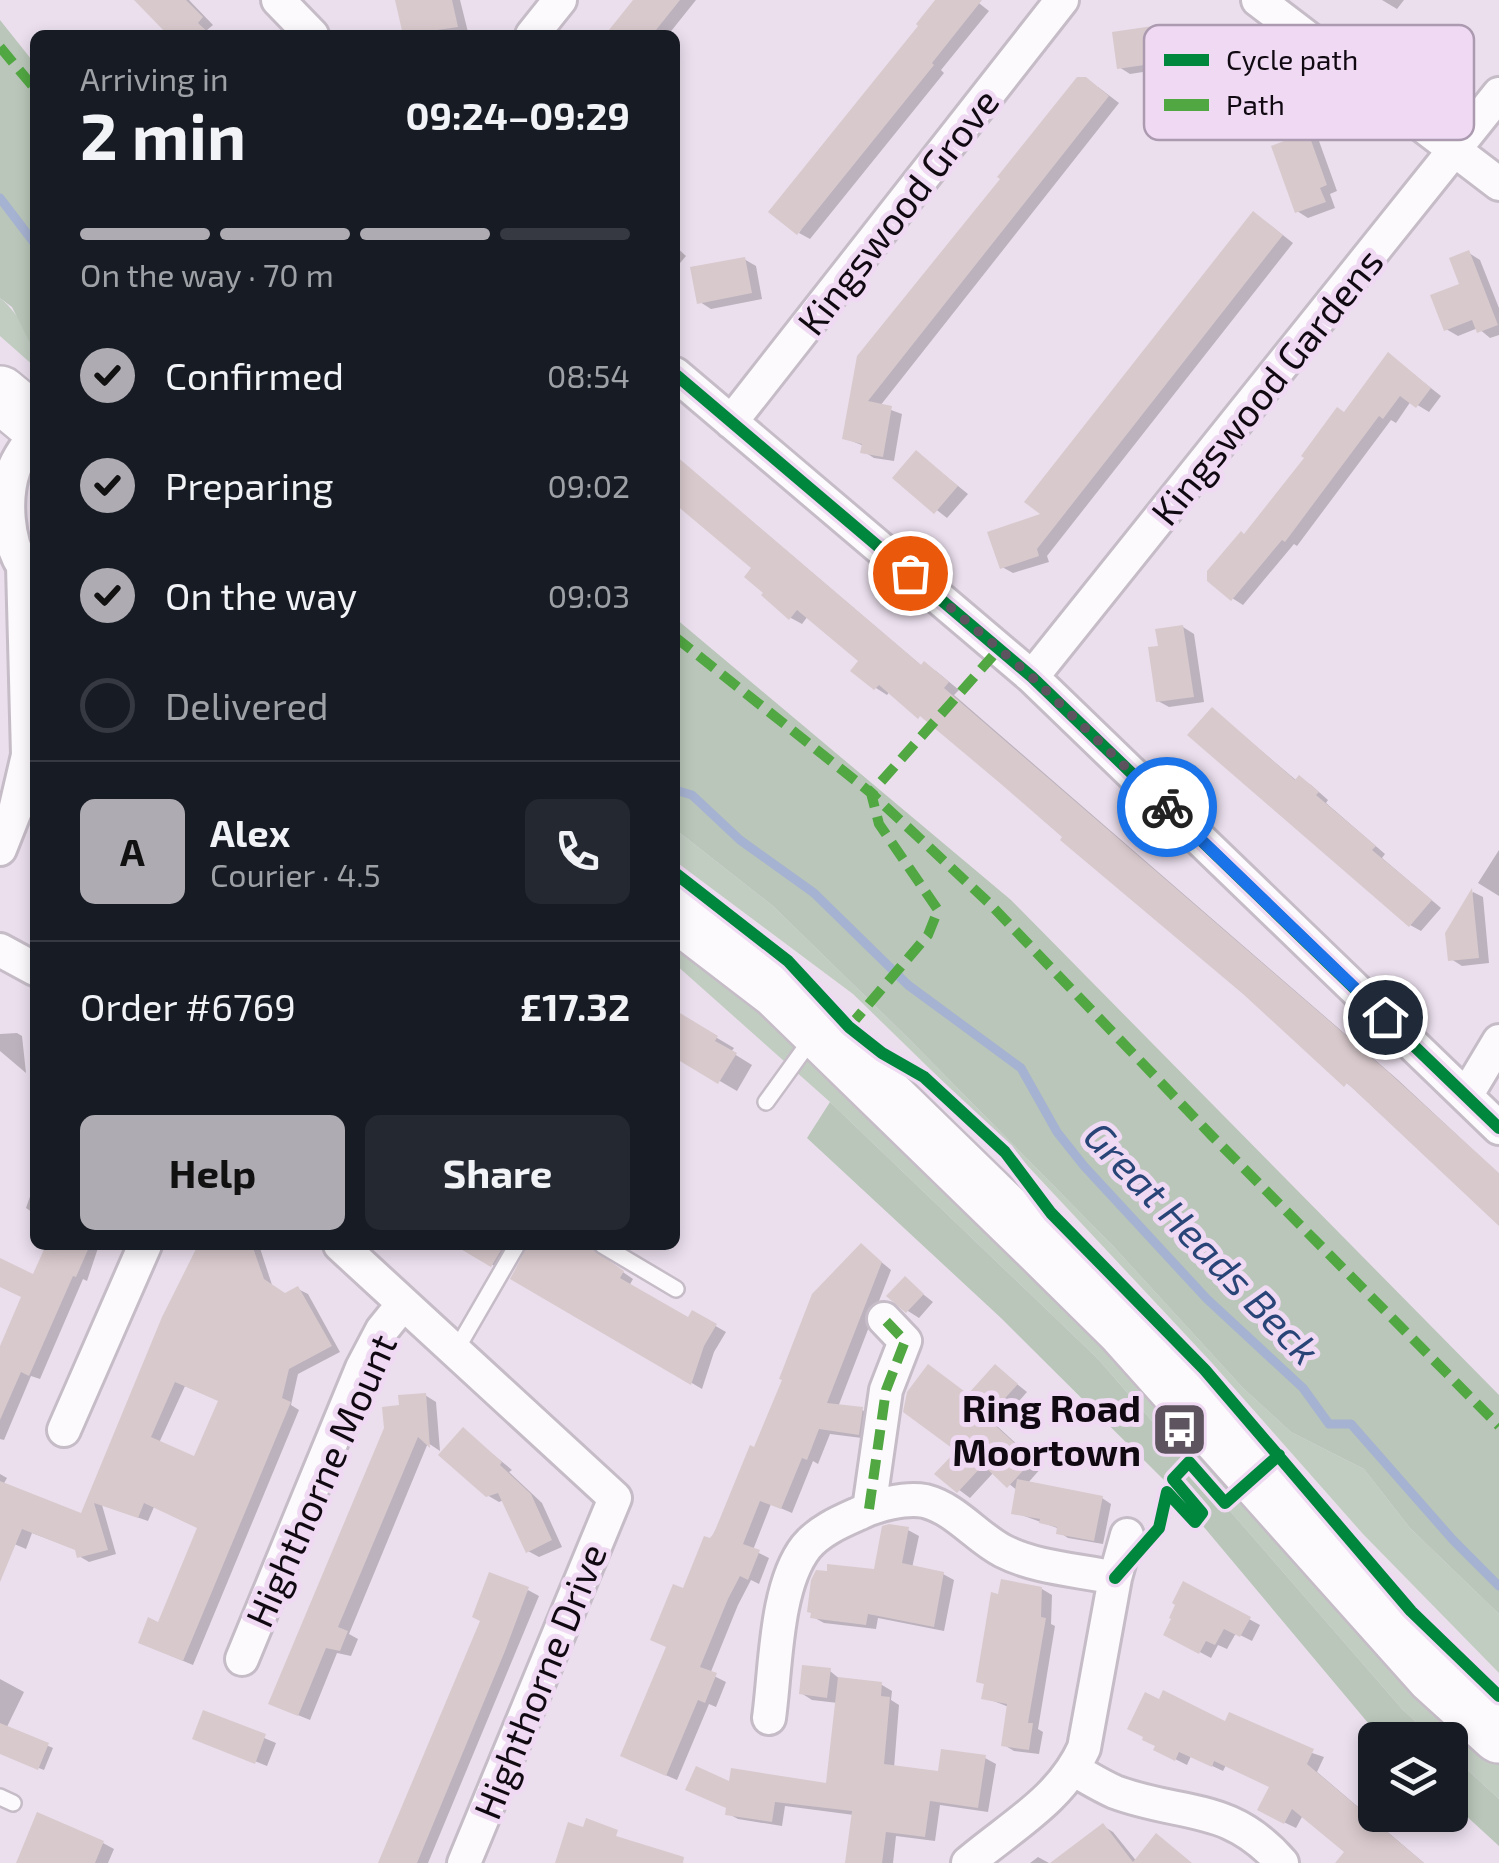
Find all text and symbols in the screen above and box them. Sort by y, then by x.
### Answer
legend [1144,25,1474,140]
text: Cycle path [1226,42,1358,76]
text: Arriving in [80,59,229,97]
street label: Kingswood Grove [787,79,1007,343]
text: Path [1226,87,1285,121]
text: 09:24–09:29 [406,92,630,138]
text: 2 min [80,95,246,173]
street label: Kingswood Gardens [1140,239,1392,533]
text: On the way · 70 m [80,255,334,293]
icon: check [80,348,135,403]
text: Confirmed [165,352,344,398]
text: 08:54 [547,356,630,394]
icon: check [80,458,135,513]
text: Preparing [165,462,333,508]
text: 09:02 [548,466,630,504]
pin [868,531,953,616]
icon: bag [883,546,938,601]
icon: check [80,568,135,623]
text: On the way [165,572,357,618]
text: 09:03 [548,576,630,614]
text: Delivered [165,682,329,728]
courier [1117,757,1217,857]
icon: bike [1140,780,1195,835]
button: phone [525,799,630,904]
text: Alex [210,809,290,855]
text: A [120,828,145,874]
text: Courier · 4.5 [210,855,381,893]
pin [1343,975,1428,1060]
text: Order #6769 [80,983,296,1029]
text: £17.32 [520,983,630,1029]
icon: home [1358,990,1413,1045]
water label: Great Heads Beck [1075,1111,1331,1373]
button: Help [80,1115,345,1230]
button: Share [365,1115,630,1230]
street label: Highthorne Mount [235,1327,405,1633]
place label: Ring Road Moortown [952,1384,1141,1474]
bus stop icon: Ring Road Moortown [1150,1399,1210,1459]
street label: Highthorne Drive [463,1537,615,1825]
map controls [1358,1722,1468,1832]
button: layers [1358,1722,1468,1832]

